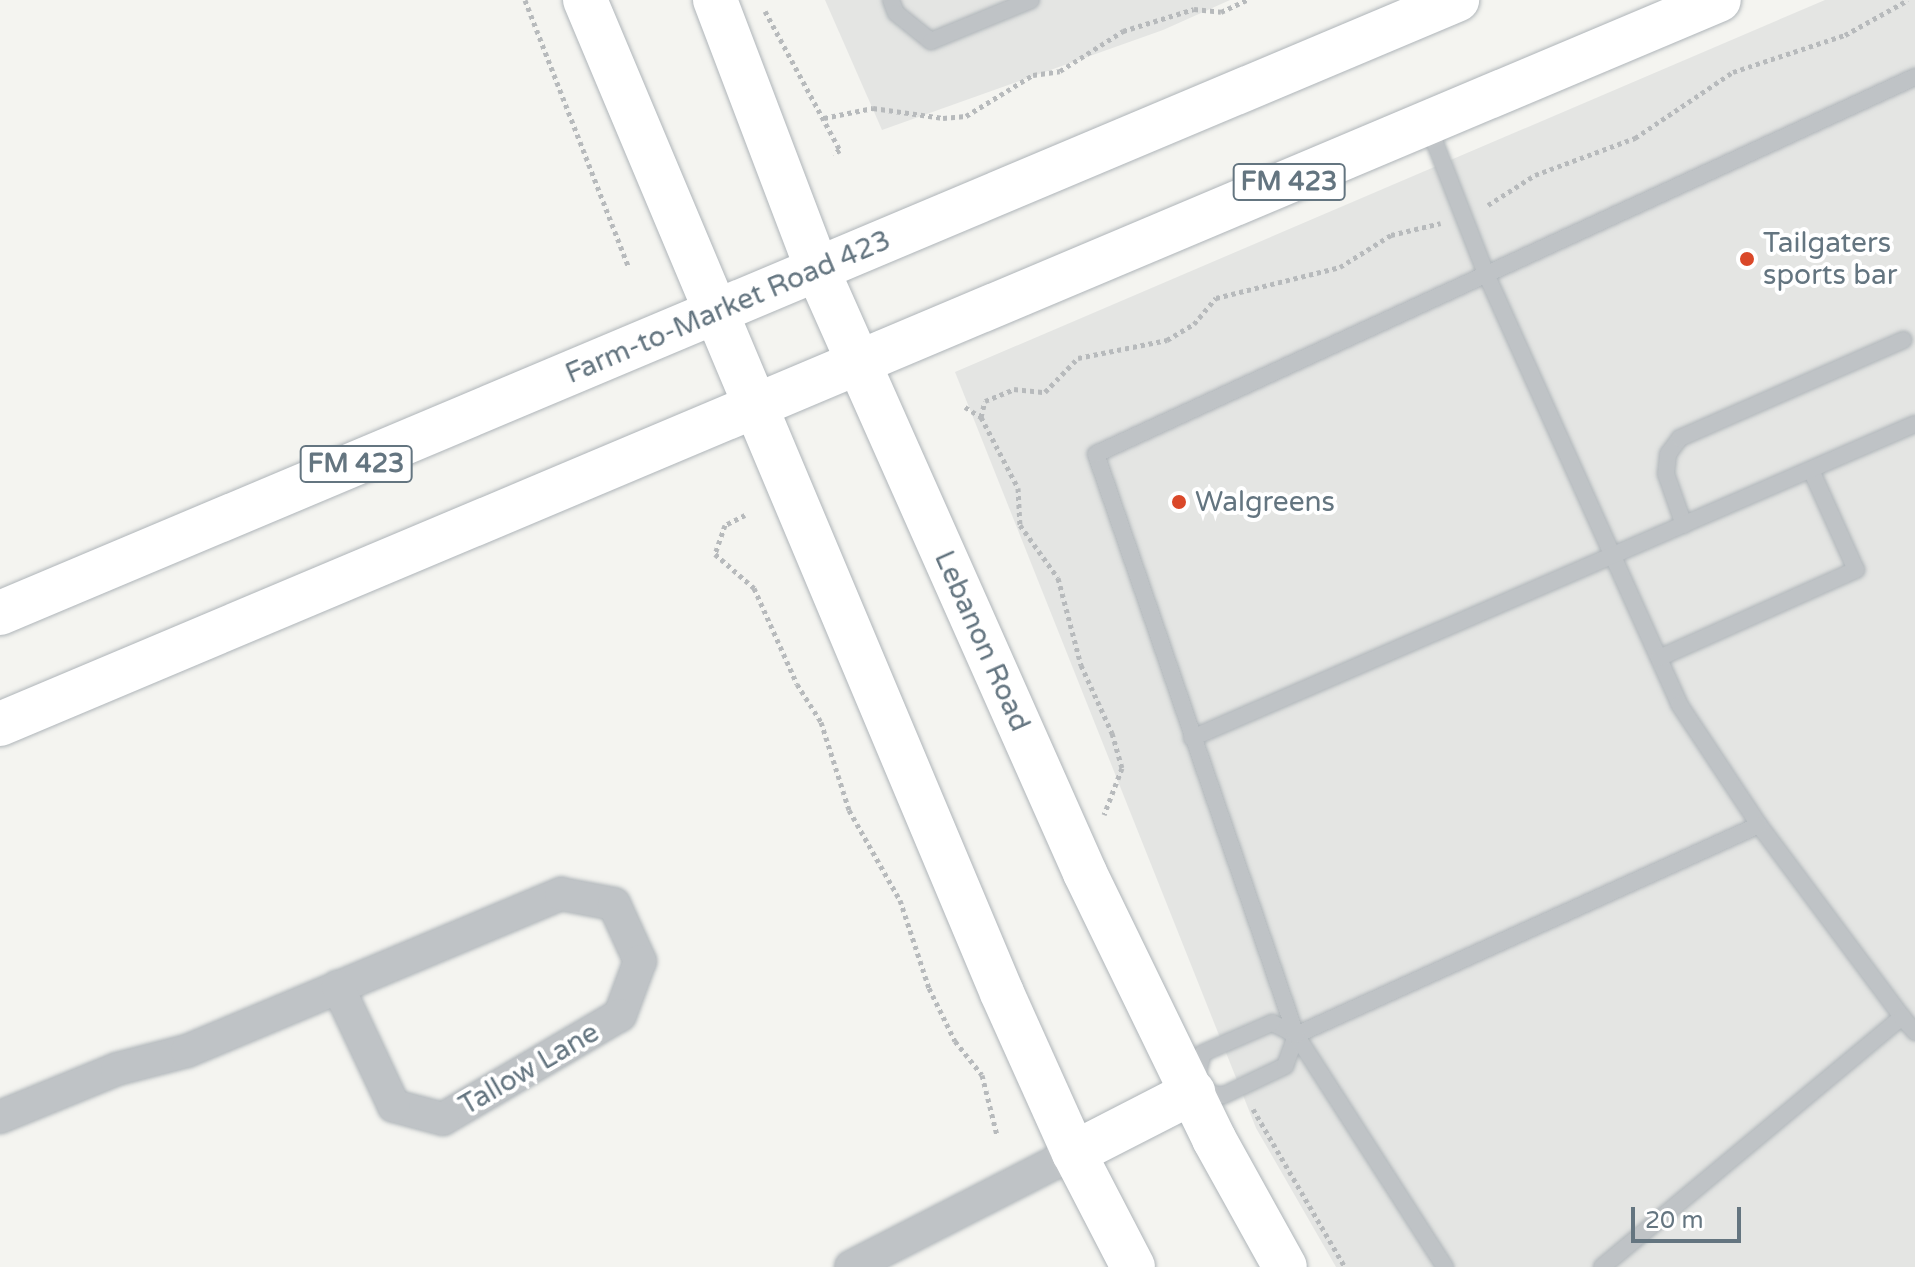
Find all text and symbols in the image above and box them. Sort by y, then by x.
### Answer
road number: FM 423 [1231,160,1347,204]
street label: Farm-to-Market Road 423 [560,223,896,391]
place label: Tailgaters sports bar [1763,226,1897,292]
marker: Tailgaters sports bar [1738,250,1756,268]
road number: FM 423 [298,442,414,486]
place label: Walgreens [1195,485,1335,519]
marker: Walgreens [1170,493,1188,511]
street label: Lebanon Road [927,545,1037,737]
street label: Tallow Lane [453,1016,605,1122]
scale bar [1635,1191,1745,1241]
text: 20 m [1645,1206,1703,1235]

